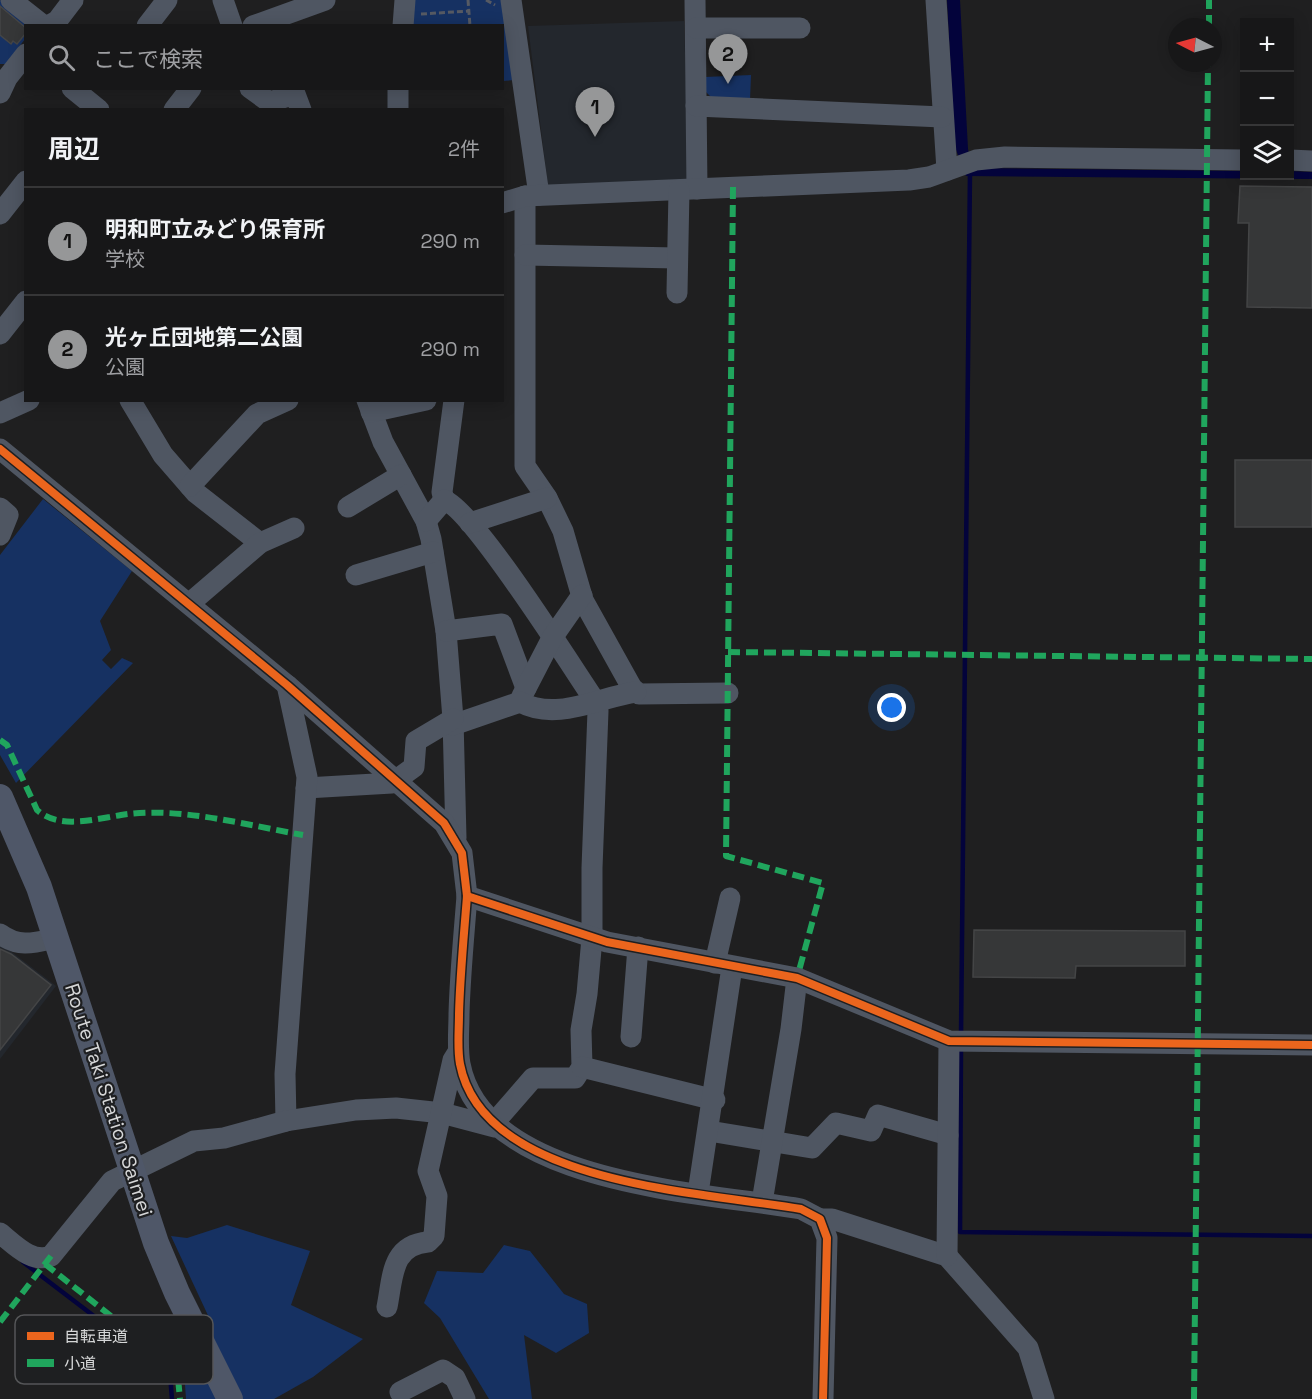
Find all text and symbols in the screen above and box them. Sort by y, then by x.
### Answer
north arrow [1168,18,1222,72]
map controls [1240,18,1294,180]
button: + [1240,18,1294,72]
search box [24,24,504,90]
pin: 2 [708,34,748,84]
icon: search [45,41,78,74]
text: ここで検索 [93,45,203,73]
button: − [1240,72,1294,126]
pin: 1 [576,88,614,137]
button: layers [1240,126,1294,180]
text: 周辺 [48,132,100,166]
text: 2件 [448,136,480,162]
text: 明和町立みどり保育所 [105,215,325,243]
text: 1 [63,228,72,254]
text: 290 m [421,228,480,254]
text: 学校 [105,246,145,272]
text: 光ヶ丘団地第二公園 [105,323,303,351]
text: 2 [62,336,73,362]
text: 290 m [421,336,480,362]
text: 公園 [105,354,145,380]
your location [877,693,906,722]
street label: Route Taki Station Saimei [59,980,159,1220]
legend [15,1315,213,1384]
text: 自転車道 [64,1326,128,1347]
text: 小道 [64,1353,96,1374]

